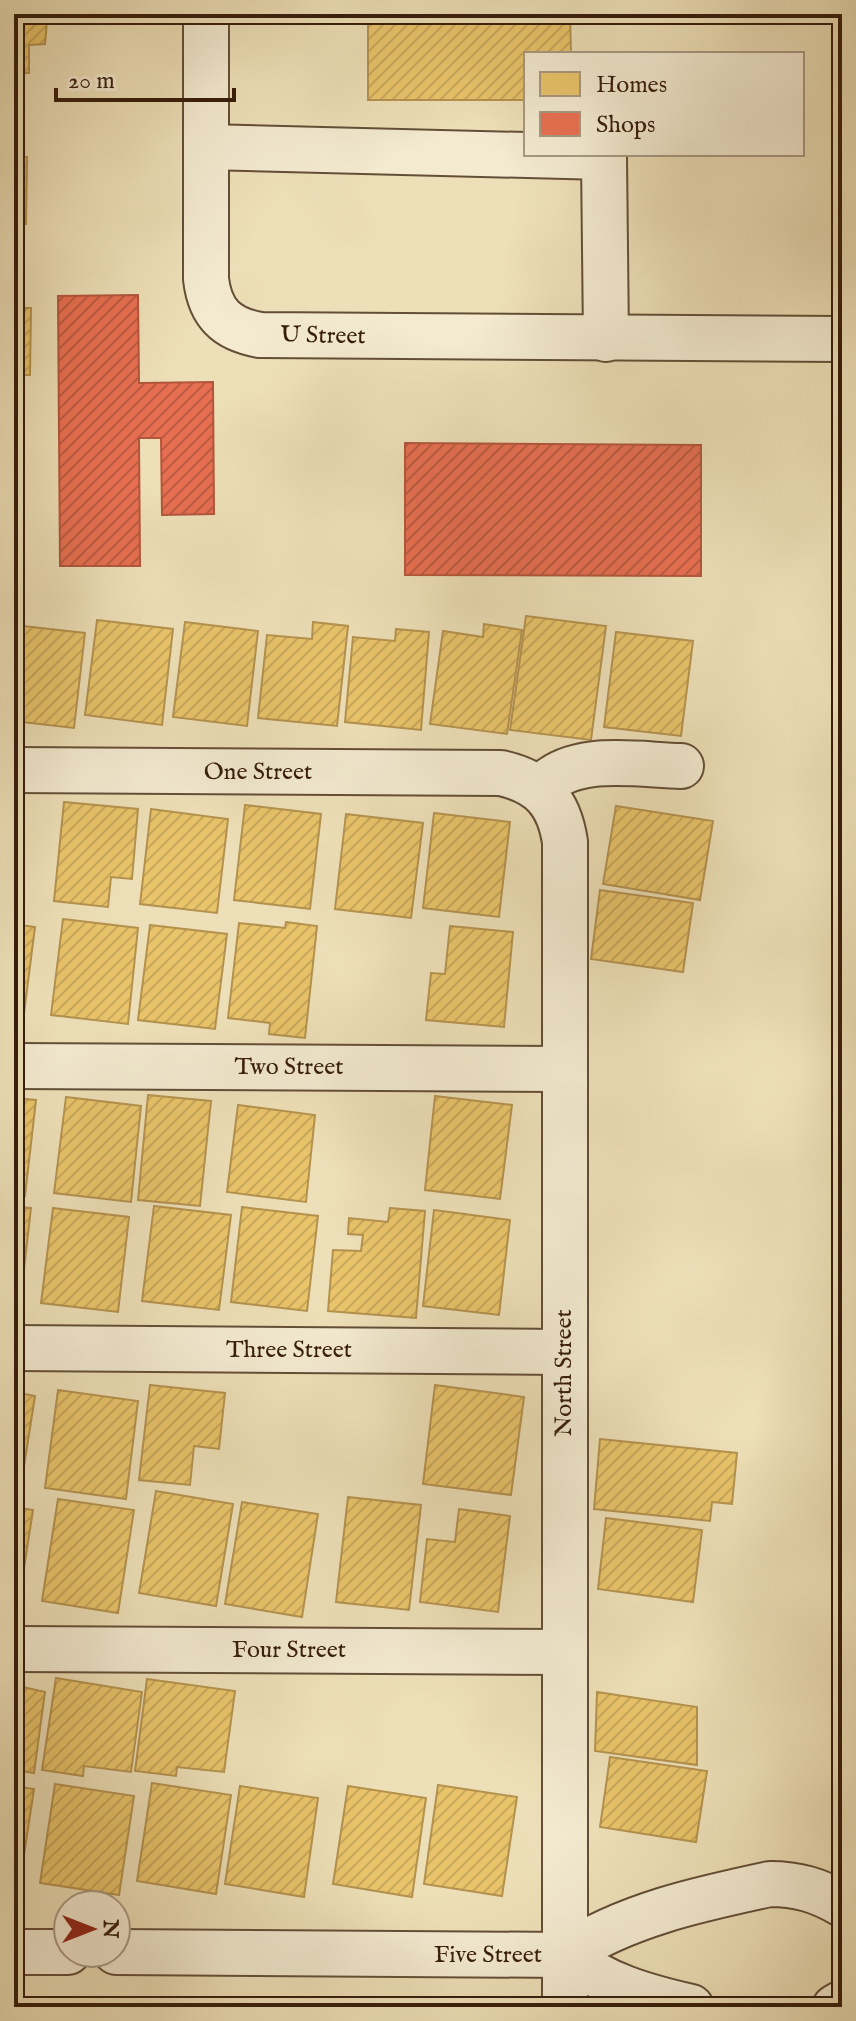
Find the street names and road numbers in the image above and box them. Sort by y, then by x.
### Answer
street label: U Street [280,320,366,352]
street label: One Street [204,757,312,788]
street label: Two Street [235,1052,343,1083]
street label: North Street [549,1309,580,1437]
street label: Three Street [226,1335,352,1366]
street label: Four Street [232,1635,346,1666]
street label: Five Street [434,1940,542,1971]

